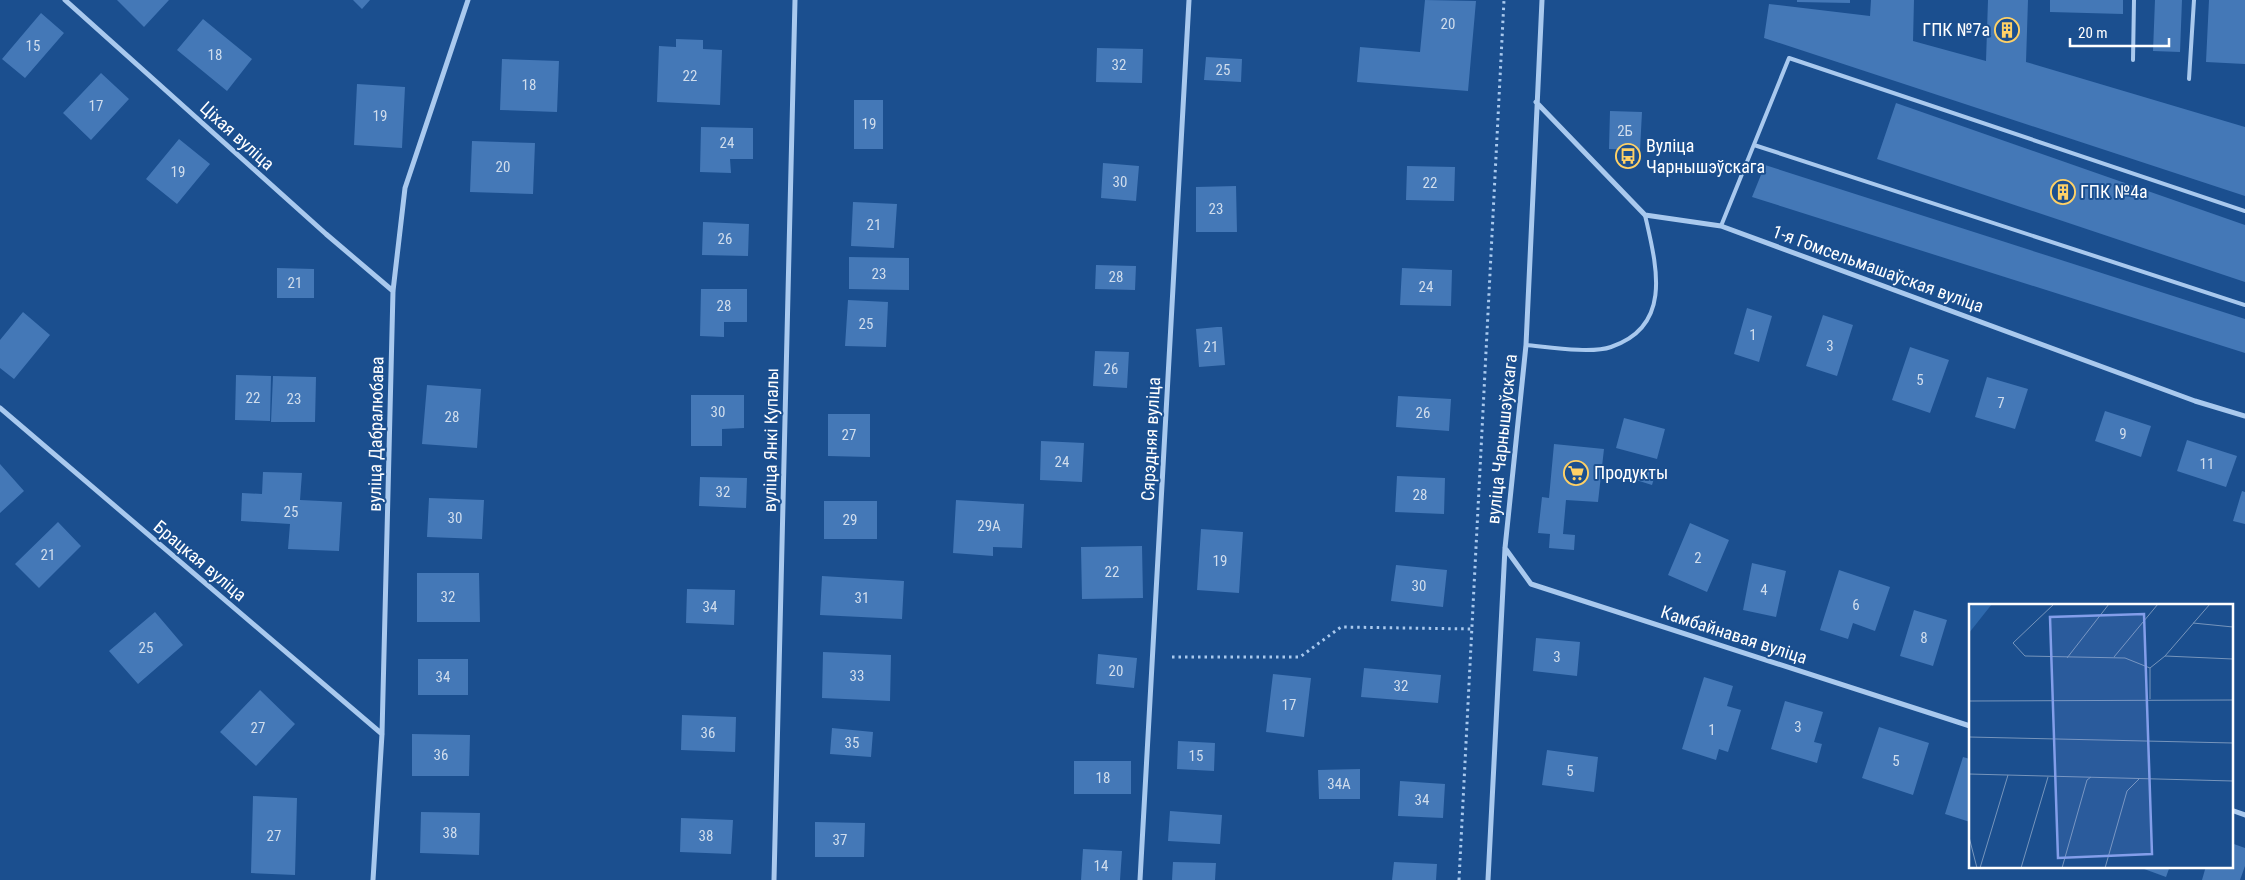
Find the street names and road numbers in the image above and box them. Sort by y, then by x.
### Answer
street label: Ціхая вуліца [196,97,279,174]
street label: 1-я Гомсельмашаўская вуліца [1770,220,1987,317]
street label: вуліца Чарнышэўскага [1482,353,1521,525]
street label: вуліца Дабралюбава [364,356,387,512]
street label: вуліца Янкі Купалы [759,368,782,512]
street label: Сярэдняя вуліца [1137,377,1164,501]
street label: Брацкая вуліца [150,516,251,605]
street label: Камбайнавая вуліца [1658,601,1810,668]

